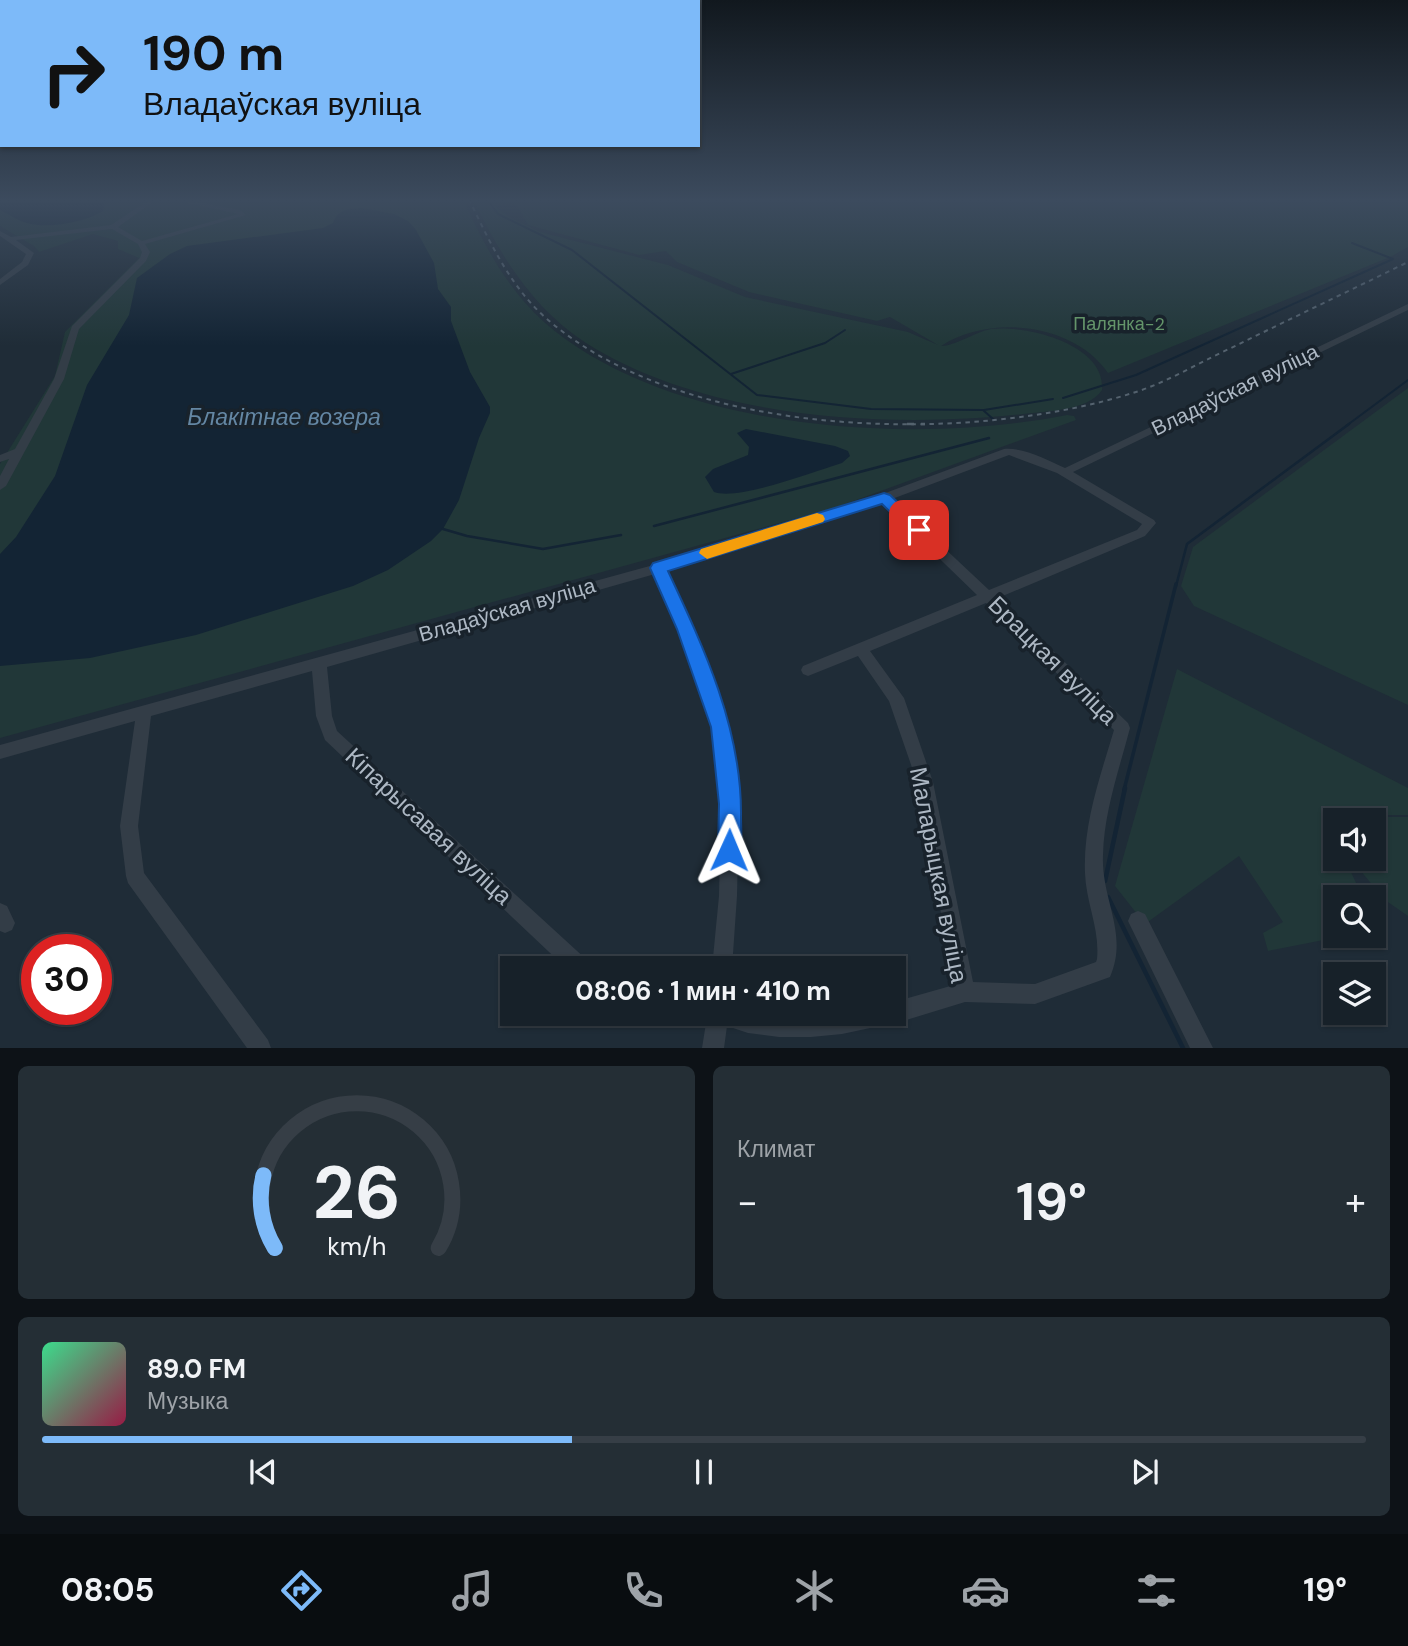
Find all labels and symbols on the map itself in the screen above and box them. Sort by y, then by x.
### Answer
park label: Палянка-2 [1073,312,1165,336]
street label: Владаўская вуліца [1147,337,1323,443]
water label: Блакітнае возера [187,402,381,432]
pin [889,500,949,560]
street label: Владаўская вуліца [415,571,599,649]
street label: Брацкая вуліца [982,589,1125,732]
street label: Кіпарысавая вуліца [339,741,519,912]
street label: Маларыцкая вуліца [903,764,975,986]
position arrow [692,813,766,887]
speed limit sign: 30 [21,934,112,1025]

